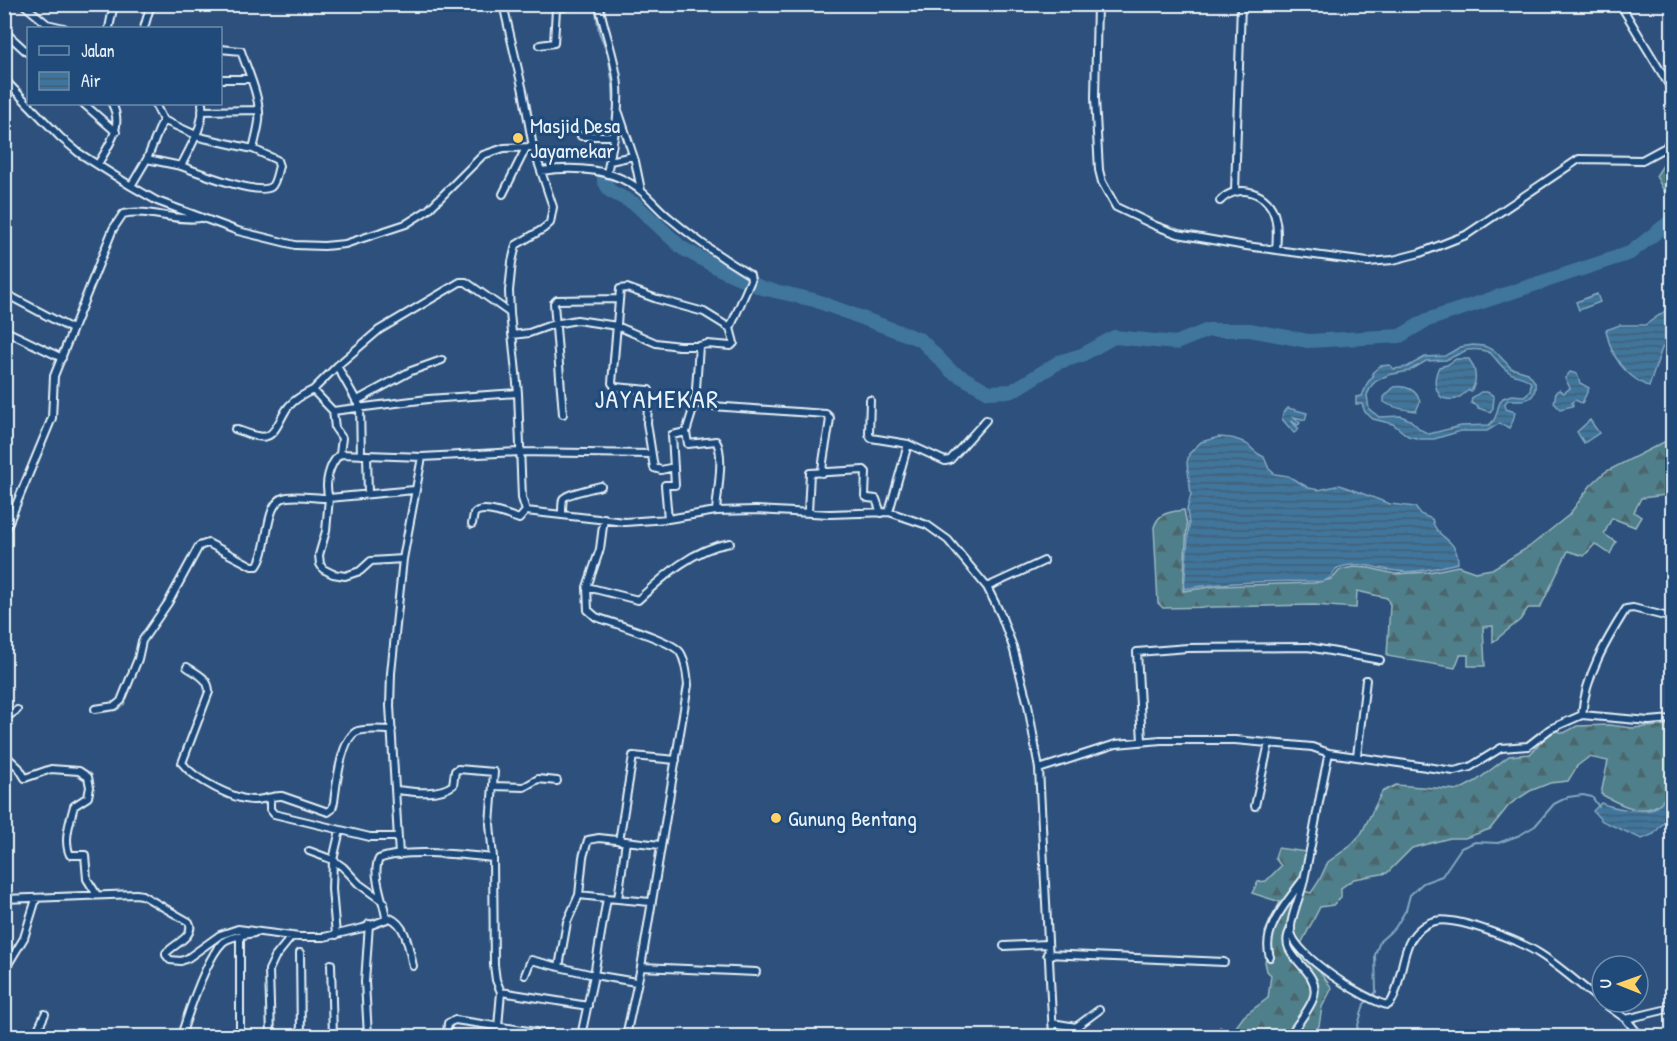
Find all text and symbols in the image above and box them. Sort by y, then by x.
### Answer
legend [27,27,222,105]
text: Jalan [81,38,115,63]
text: Air [81,68,101,93]
place label: Masjid Desa Jayamekar [530,110,621,165]
marker: Masjid Desa Jayamekar [511,131,525,145]
district label: JAYAMEKAR [594,381,720,416]
place label: Gunung Bentang [788,803,917,833]
marker: Gunung Bentang [769,811,783,825]
north arrow [1590,954,1650,1014]
text: U [1594,979,1616,988]

